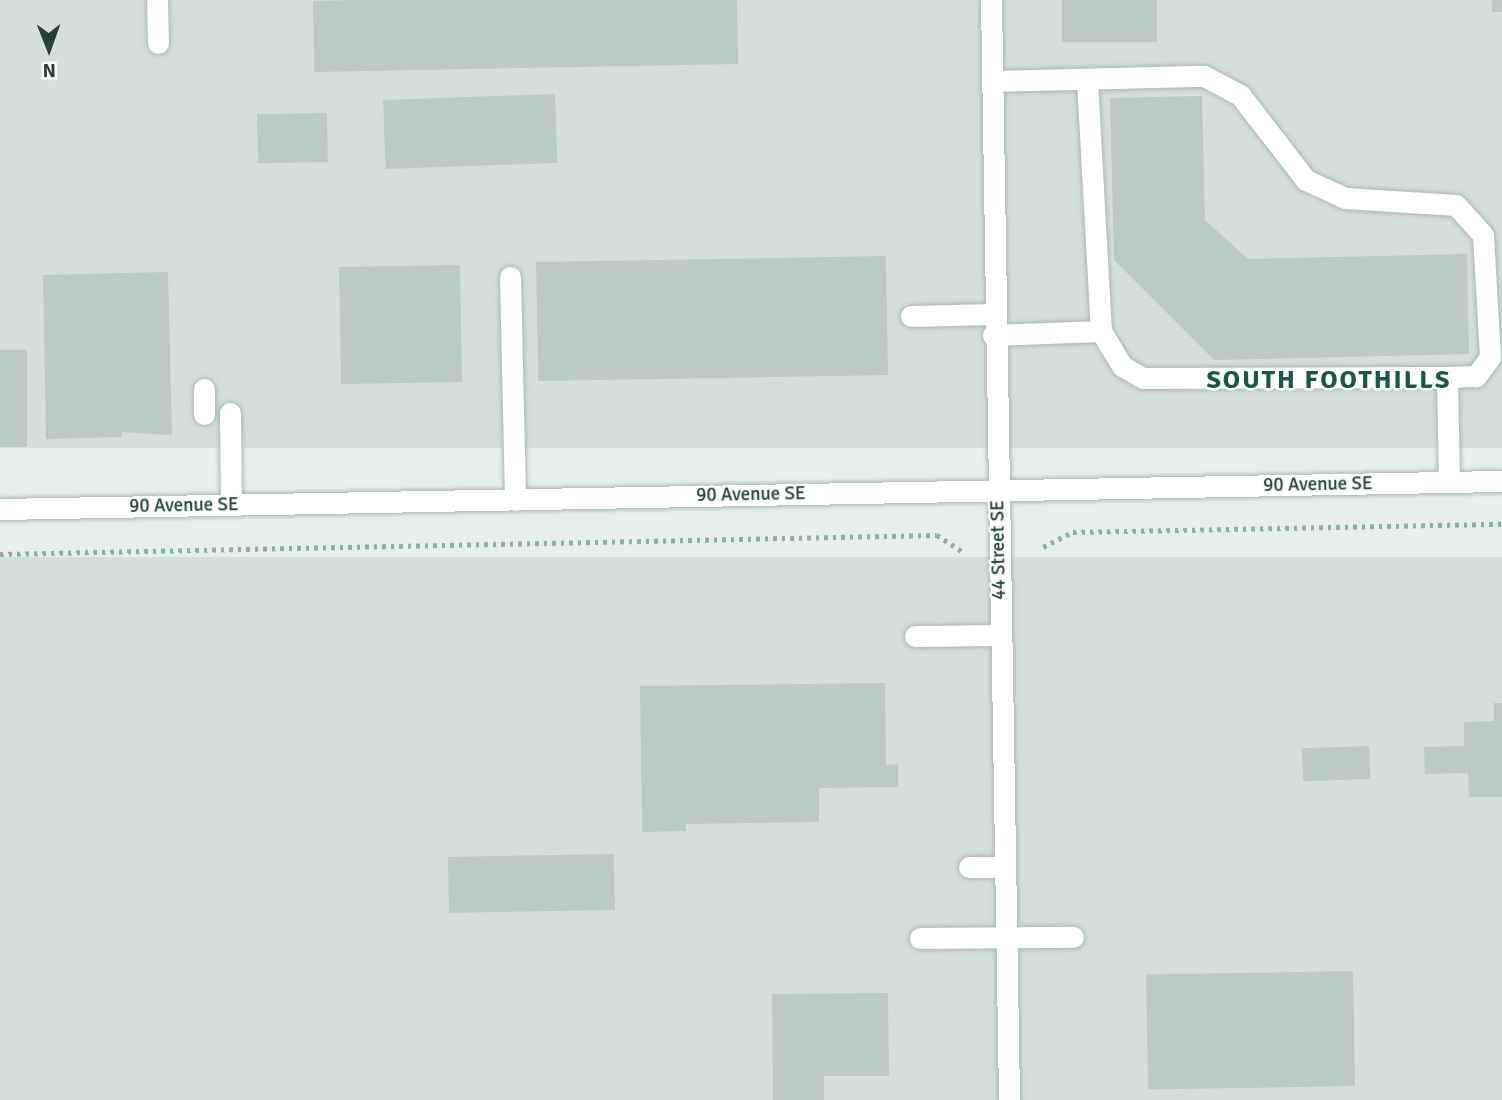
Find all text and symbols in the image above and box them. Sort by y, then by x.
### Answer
north arrow [14,14,84,84]
text: N [43,58,56,82]
district label: SOUTH FOOTHILLS [1208,365,1450,397]
street label: 90 Avenue SE [1263,473,1373,497]
street label: 90 Avenue SE [696,483,806,507]
street label: 90 Avenue SE [129,494,239,518]
street label: 44 Street SE [987,500,1011,600]

